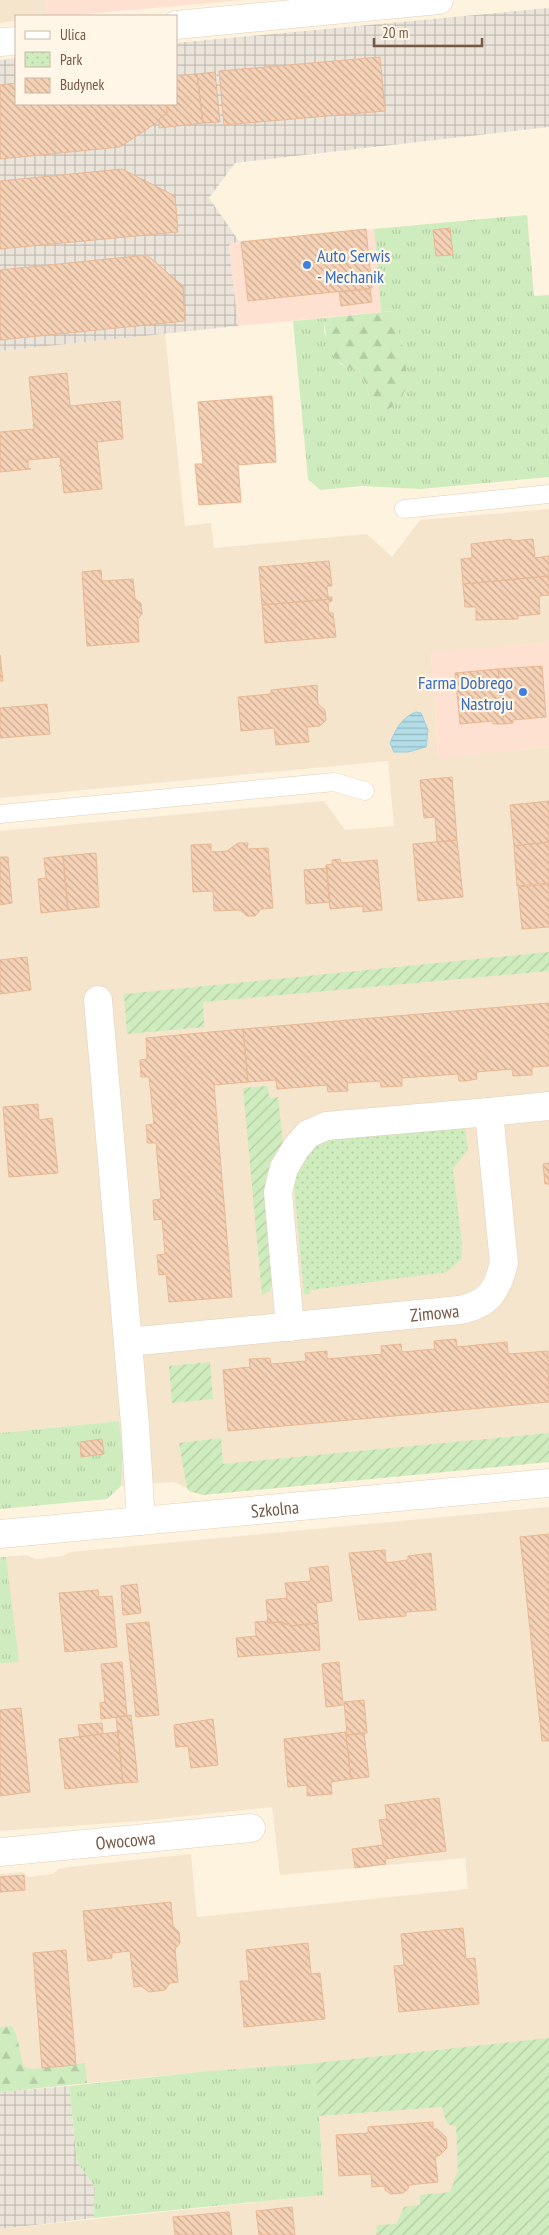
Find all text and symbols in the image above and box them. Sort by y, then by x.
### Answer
legend [15,15,178,105]
scale bar [374,15,482,47]
text: 20 m [382,23,408,42]
text: Ulica [60,25,86,44]
text: Park [60,50,82,69]
text: Budynek [60,75,104,94]
place label: Auto Serwis - Mechanik [317,244,390,288]
marker: Auto Serwis - Mechanik [301,259,313,271]
place label: Farma Dobrego Nastroju [418,671,513,715]
marker: Farma Dobrego Nastroju [517,686,529,698]
street label: Zimowa [409,1299,460,1326]
street label: Szkolna [250,1495,300,1522]
street label: Owocowa [95,1826,156,1854]

